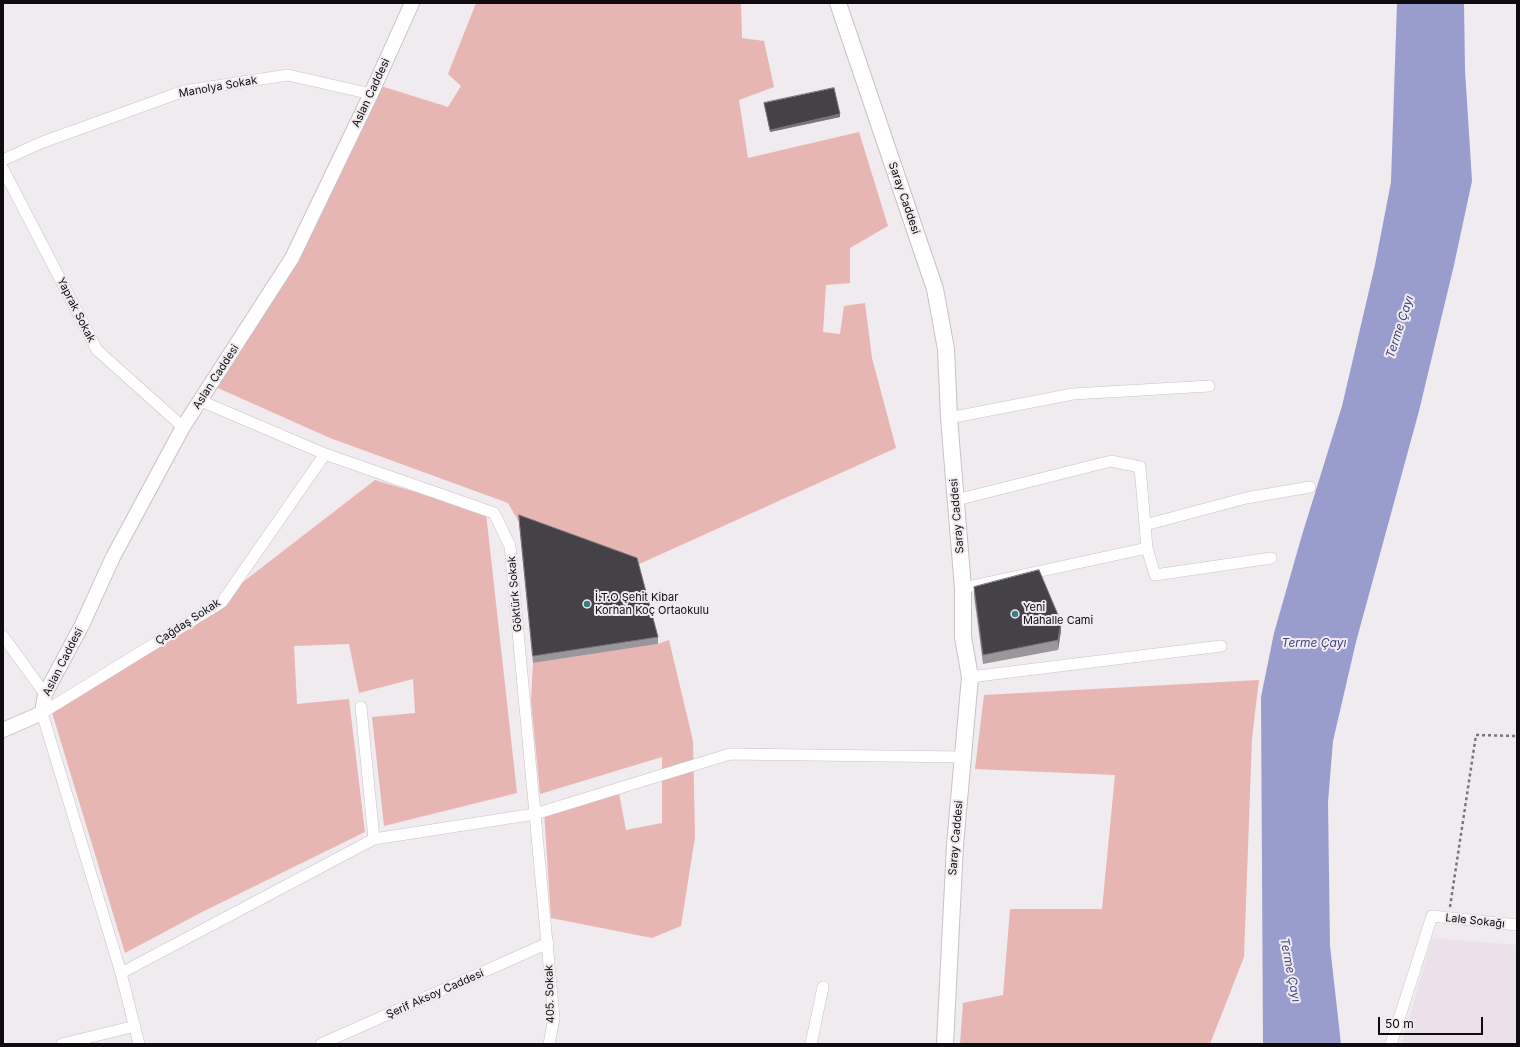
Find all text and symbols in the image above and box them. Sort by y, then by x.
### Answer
street label: Aslan Caddesi [349,56,393,130]
street label: Manolya Sokak [178,74,258,100]
street label: Saray Caddesi [886,160,922,236]
street label: Yaprak Sokak [54,275,98,345]
water label: Terme Çayı [1383,294,1417,360]
street label: Aslan Caddesi [190,342,242,412]
street label: Saray Caddesi [947,478,967,554]
street label: Göktürk Sokak [505,555,525,633]
place label: İ.T.O Şehit Kibar Korhan Koç Ortaokulu [595,591,709,617]
street label: Çağdaş Sokak [153,596,223,648]
marker: İ.T.O Şehit Kibar Korhan Koç Ortaokulu [582,599,592,609]
place label: Yeni Mahalle Cami [1023,601,1093,627]
marker: Yeni Mahalle Cami [1010,609,1020,619]
street label: Aslan Caddesi [40,626,86,698]
water label: Terme Çayı [1282,636,1346,650]
street label: Saray Caddesi [946,800,966,876]
street label: Lale Sokağı [1445,911,1505,931]
water label: Terme Çayı [1277,937,1303,1003]
street label: 405. Sokak [542,964,558,1024]
street label: Şerif Aksoy Caddesi [384,967,486,1021]
scale bar [1380,1009,1485,1035]
text: 50 m [1385,1016,1414,1031]

